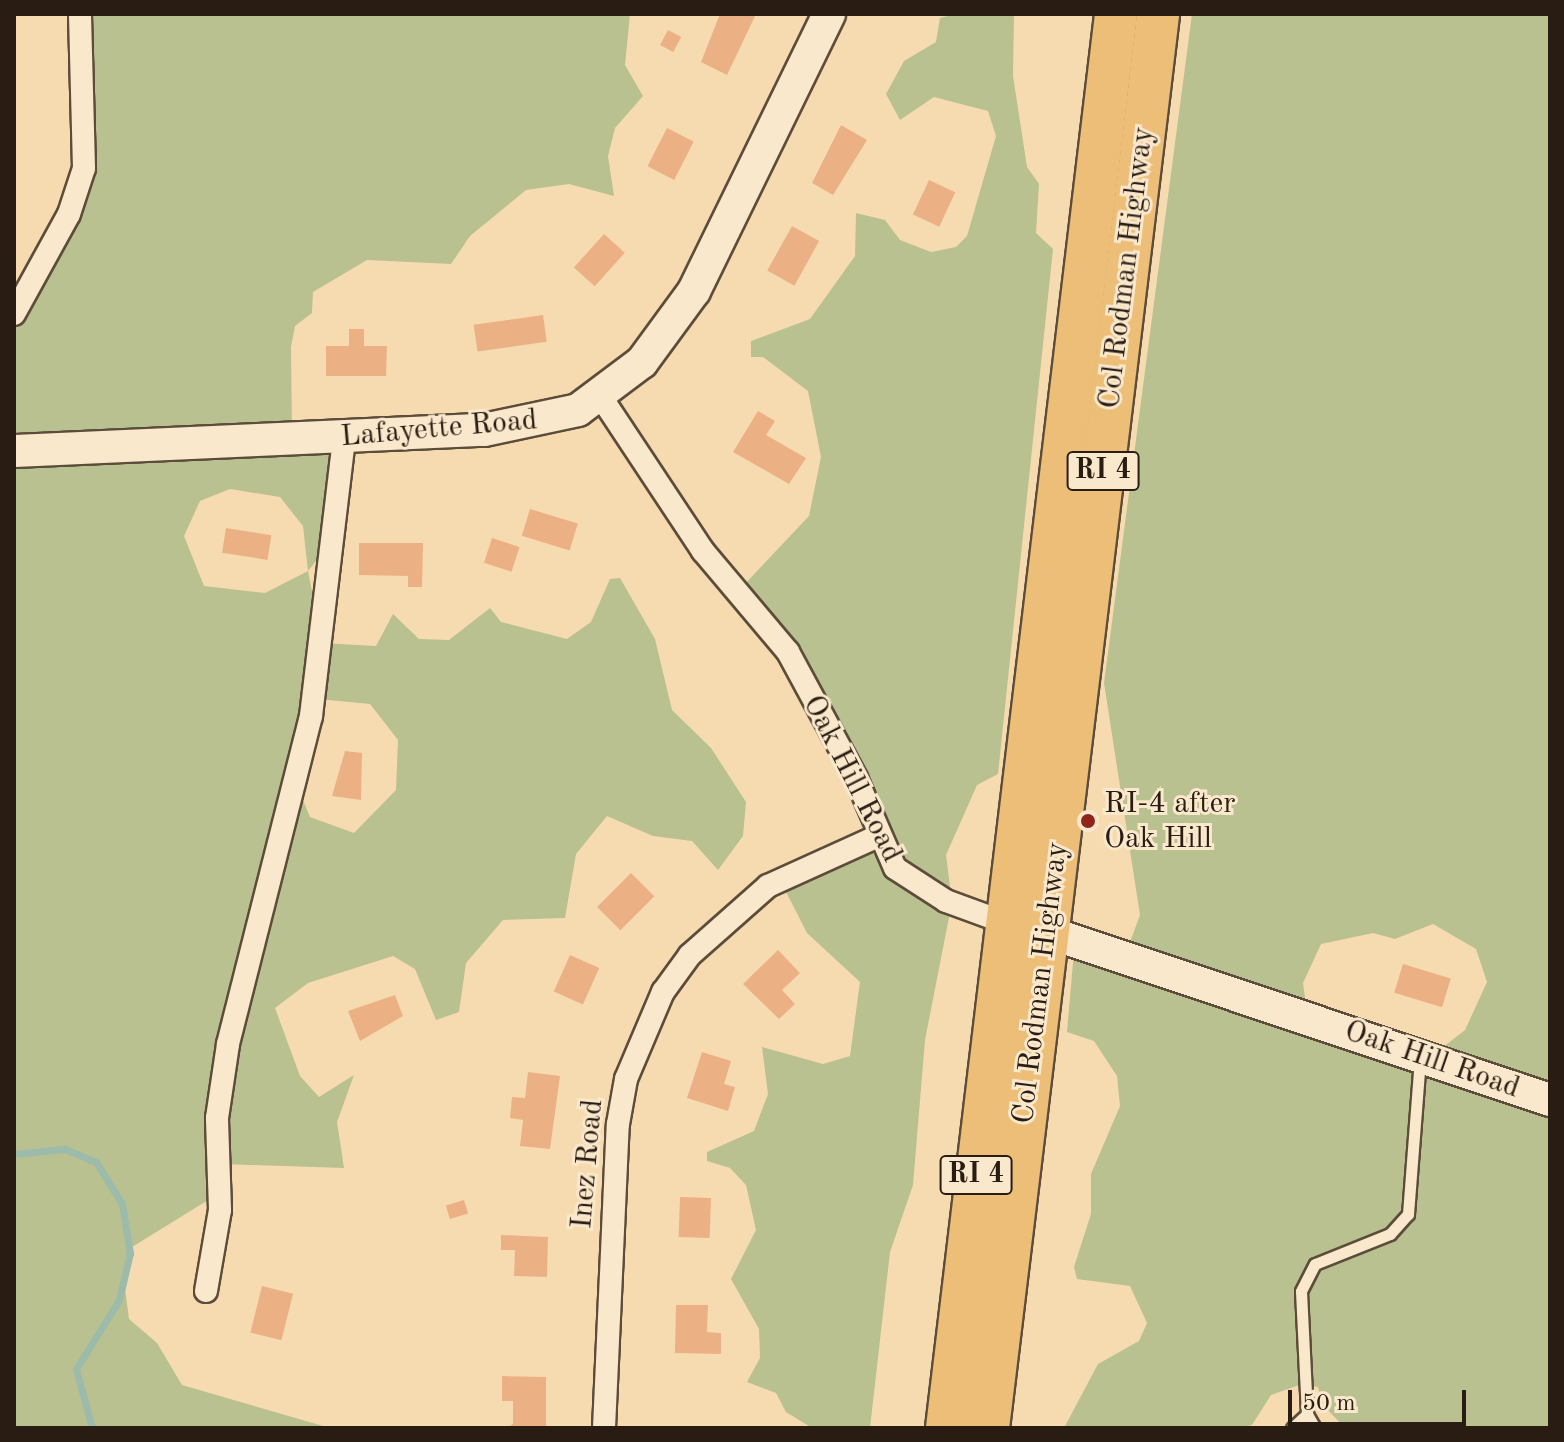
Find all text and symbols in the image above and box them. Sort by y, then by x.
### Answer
street label: Col Rodman Highway [1092,125,1162,411]
street label: Lafayette Road [339,402,539,456]
road number: RI 4 [1065,447,1141,495]
street label: Oak Hill Road [794,689,910,869]
place label: RI-4 after Oak Hill [1104,786,1236,856]
marker: RI-4 after Oak Hill [1079,812,1097,830]
street label: Col Rodman Highway [1006,840,1076,1126]
street label: Oak Hill Road [1340,1013,1524,1107]
street label: Inez Road [564,1098,612,1230]
road number: RI 4 [938,1151,1014,1199]
scale bar [1292,1374,1470,1424]
text: 50 m [1302,1392,1356,1416]

